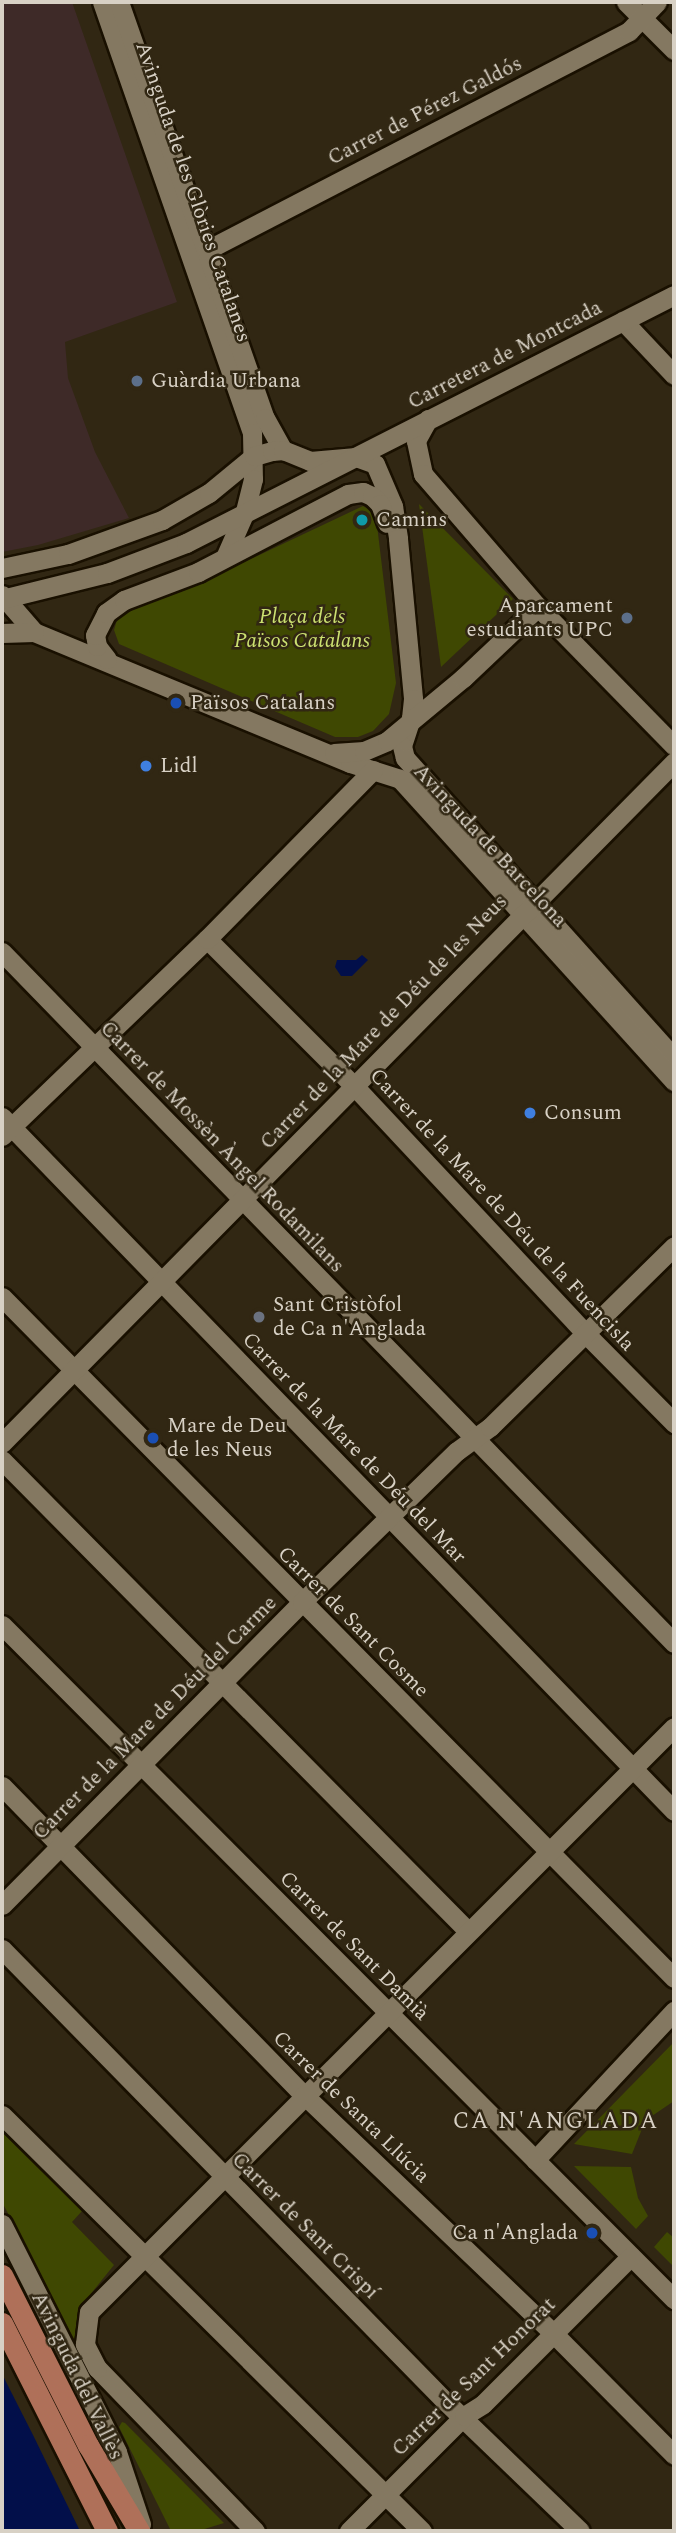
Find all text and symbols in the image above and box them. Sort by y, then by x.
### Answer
street label: Avinguda de les Glòries Catalanes [130,38,256,346]
street label: Carrer de Pérez Galdós [324,51,526,171]
street label: Carretera de Montcada [404,295,606,415]
place label: Guàrdia Urbana [151,368,301,394]
marker: Guàrdia Urbana [129,373,145,389]
place label: Camins [376,507,447,533]
marker: Camins [354,512,370,528]
place label: Aparcament estudiants UPC [467,593,613,643]
park label: Plaça dels Països Catalans [234,604,370,654]
marker: Aparcament estudiants UPC [619,610,635,626]
place label: Països Catalans [190,690,335,716]
marker: Països Catalans [168,695,184,711]
place label: Lidl [160,753,198,779]
marker: Lidl [138,758,154,774]
street label: Avinguda de Barcelona [408,759,572,933]
street label: Carrer de la Mare de Déu de les Neus [255,889,513,1155]
street label: Carrer de Mossèn Àngel Rodamilans [95,1016,349,1278]
street label: Carrer de la Mare de Déu de la Fuencisla [364,1063,640,1357]
place label: Consum [544,1100,622,1126]
marker: Consum [522,1105,538,1121]
place label: Sant Cristòfol de Ca n'Anglada [273,1292,426,1342]
marker: Sant Cristòfol de Ca n'Anglada [251,1309,267,1325]
street label: Carrer de la Mare de Déu del Mar [237,1327,471,1569]
place label: Mare de Deu de les Neus [167,1413,287,1463]
marker: Mare de Deu de les Neus [145,1430,161,1446]
street label: Carrer de Sant Cosme [272,1541,434,1703]
street label: Carrer de la Mare de Déu del Carme [28,1591,282,1845]
street label: Carrer de Sant Damià [274,1866,434,2026]
street label: Carrer de Santa Llúcia [267,2026,435,2188]
district label: CA N'ANGLADA [454,2108,658,2136]
street label: Carrer de Sant Crispí [226,2147,384,2305]
place label: Ca n'Anglada [452,2220,578,2246]
marker: Ca n'Anglada [584,2225,600,2241]
street label: Avinguda del Vallès [25,2288,129,2464]
street label: Carrer de Sant Honorat [387,2292,561,2462]

